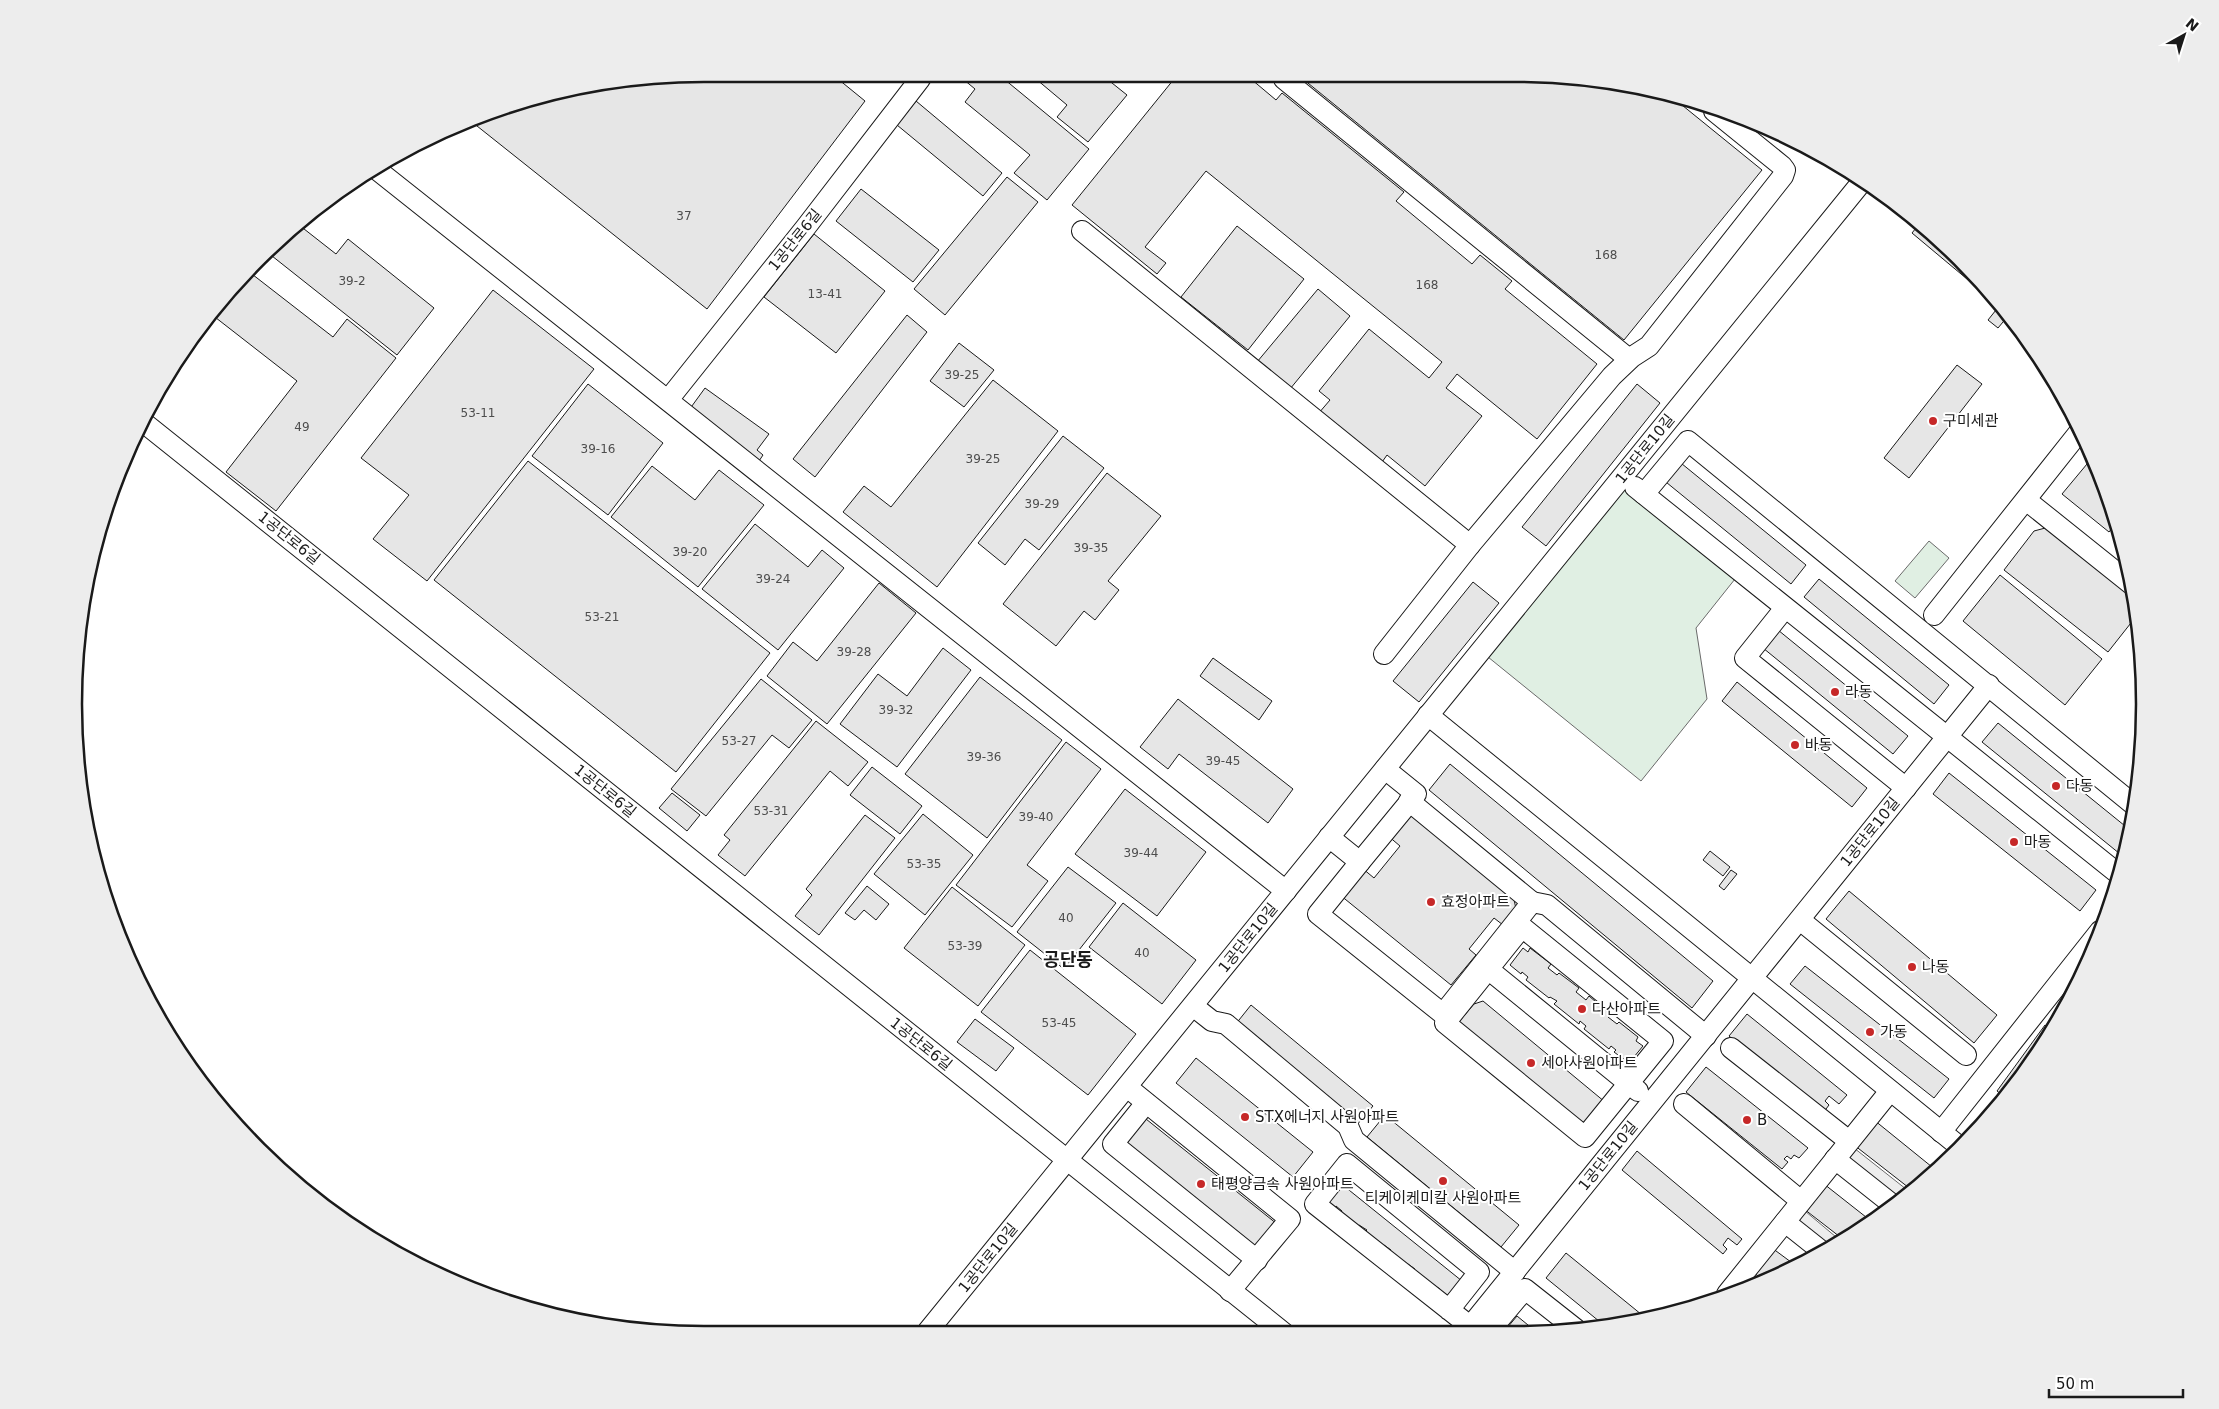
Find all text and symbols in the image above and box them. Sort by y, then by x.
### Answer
north arrow [2159,10,2209,60]
text: N [2183,15,2202,35]
street label: 1공단로6길 [765,205,825,275]
house number: 37 [676,209,692,223]
house number: 168 [1595,248,1617,262]
house number: 39-2 [338,274,366,288]
house number: 168 [1416,278,1438,292]
house number: 13-41 [808,287,842,301]
house number: 39-25 [945,368,979,382]
house number: 53-11 [461,406,495,420]
street label: 1공단로10길 [1612,411,1678,487]
place label: 구미세관 [1943,412,1998,430]
marker: 구미세관 [1927,415,1939,427]
house number: 49 [294,420,310,434]
house number: 39-16 [581,442,615,456]
house number: 39-25 [966,452,1000,466]
house number: 39-29 [1025,497,1059,511]
street label: 1공단로6길 [254,508,324,568]
house number: 39-35 [1074,541,1108,555]
house number: 39-20 [673,545,707,559]
house number: 39-24 [756,572,790,586]
house number: 53-21 [585,610,619,624]
house number: 39-28 [837,645,871,659]
place label: 라동 [1845,683,1873,701]
marker: 라동 [1829,686,1841,698]
house number: 39-32 [879,703,913,717]
house number: 53-27 [722,734,756,748]
place label: 바동 [1805,736,1833,754]
marker: 바동 [1789,739,1801,751]
house number: 39-36 [967,750,1001,764]
house number: 39-45 [1206,754,1240,768]
street label: 1공단로6길 [570,761,640,821]
place label: 다동 [2066,777,2094,795]
marker: 다동 [2050,780,2062,792]
street label: 1공단로10길 [1837,794,1903,870]
house number: 53-31 [754,804,788,818]
house number: 39-40 [1019,810,1053,824]
place label: 마동 [2024,833,2052,851]
marker: 마동 [2008,836,2020,848]
house number: 39-44 [1124,846,1158,860]
house number: 53-35 [907,857,941,871]
place label: 효정아파트 [1441,893,1510,911]
marker: 효정아파트 [1425,896,1437,908]
street label: 1공단로10길 [1215,900,1281,976]
house number: 40 [1058,911,1074,925]
house number: 53-39 [948,939,982,953]
house number: 40 [1134,946,1150,960]
district label: 공단동 [1043,949,1093,970]
place label: 나동 [1922,958,1950,976]
marker: 나동 [1906,961,1918,973]
place label: 다산아파트 [1592,1000,1661,1018]
marker: 다산아파트 [1576,1003,1588,1015]
street label: 1공단로6길 [886,1014,956,1074]
house number: 53-45 [1042,1016,1076,1030]
place label: 가동 [1880,1023,1908,1041]
marker: 가동 [1864,1026,1876,1038]
place label: 세아사원아파트 [1541,1054,1638,1072]
marker: 세아사원아파트 [1525,1057,1537,1069]
place label: STX에너지 사원아파트 [1255,1108,1399,1126]
marker: STX에너지 사원아파트 [1239,1111,1251,1123]
place label: B [1757,1111,1767,1129]
marker: B [1741,1114,1753,1126]
street label: 1공단로10길 [1575,1118,1641,1194]
place label: 태평양금속 사원아파트 [1211,1175,1354,1193]
marker: 티케이케미칼 사원아파트 [1437,1175,1449,1187]
marker: 태평양금속 사원아파트 [1195,1178,1207,1190]
place label: 티케이케미칼 사원아파트 [1365,1189,1521,1207]
street label: 1공단로10길 [955,1220,1021,1296]
scale bar [2049,1366,2183,1398]
text: 50 m [2056,1375,2094,1393]

